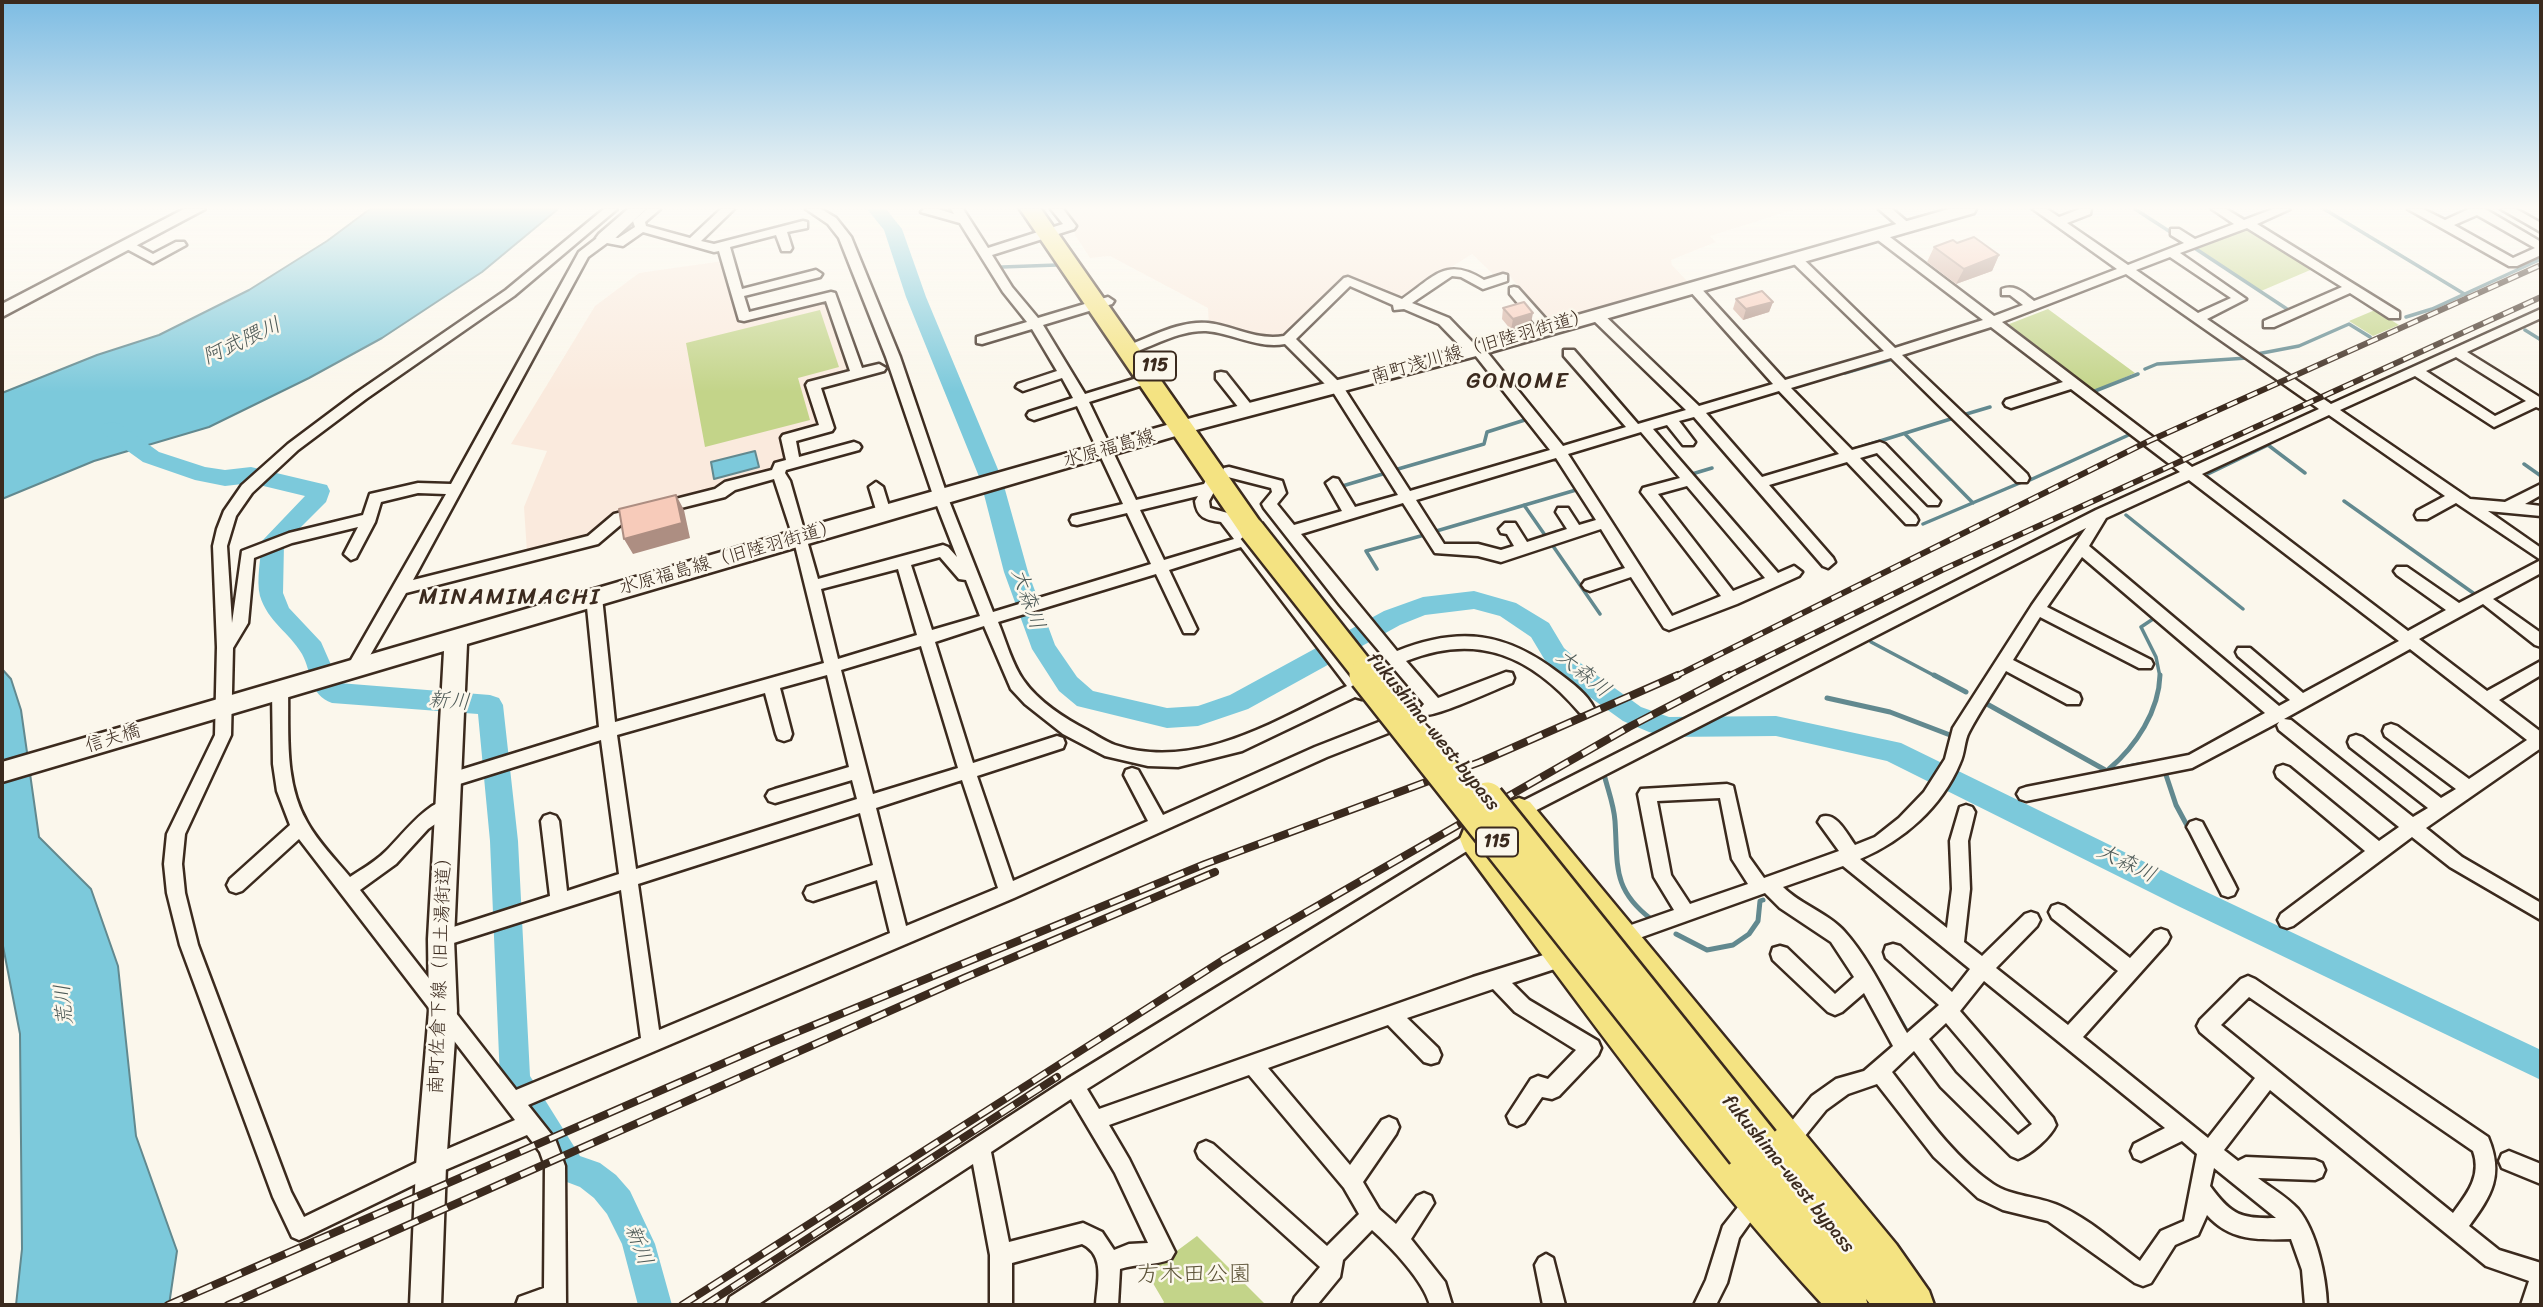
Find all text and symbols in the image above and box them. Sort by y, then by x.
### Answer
street label: 南町浅川線（旧陸羽街道） [1368,305,1594,389]
water label: 阿武隈川 [199,313,285,371]
road number: 115 [1134,352,1176,380]
district label: GONOME [1467,368,1569,396]
street label: 水原福島線 [1060,425,1158,473]
street label: 水原福島線（旧陸羽街道） [616,516,842,600]
water label: 大森川 [1005,565,1049,633]
district label: MINAMIMACHI [422,584,598,612]
water label: 大森川 [1551,644,1615,704]
street label: fukushima-west bypass [1362,648,1504,816]
water label: 新川 [427,688,471,716]
street label: 信夫橋 [82,720,144,758]
road number: 115 [1476,828,1518,856]
water label: 大森川 [2092,839,2160,889]
street label: 南町佐倉下線（旧土湯街道） [425,847,457,1095]
water label: 荒川 [51,983,79,1027]
street label: fukushima-west bypass [1717,1090,1859,1258]
water label: 新川 [619,1221,657,1269]
park label: 方木田公園 [1137,1261,1251,1289]

